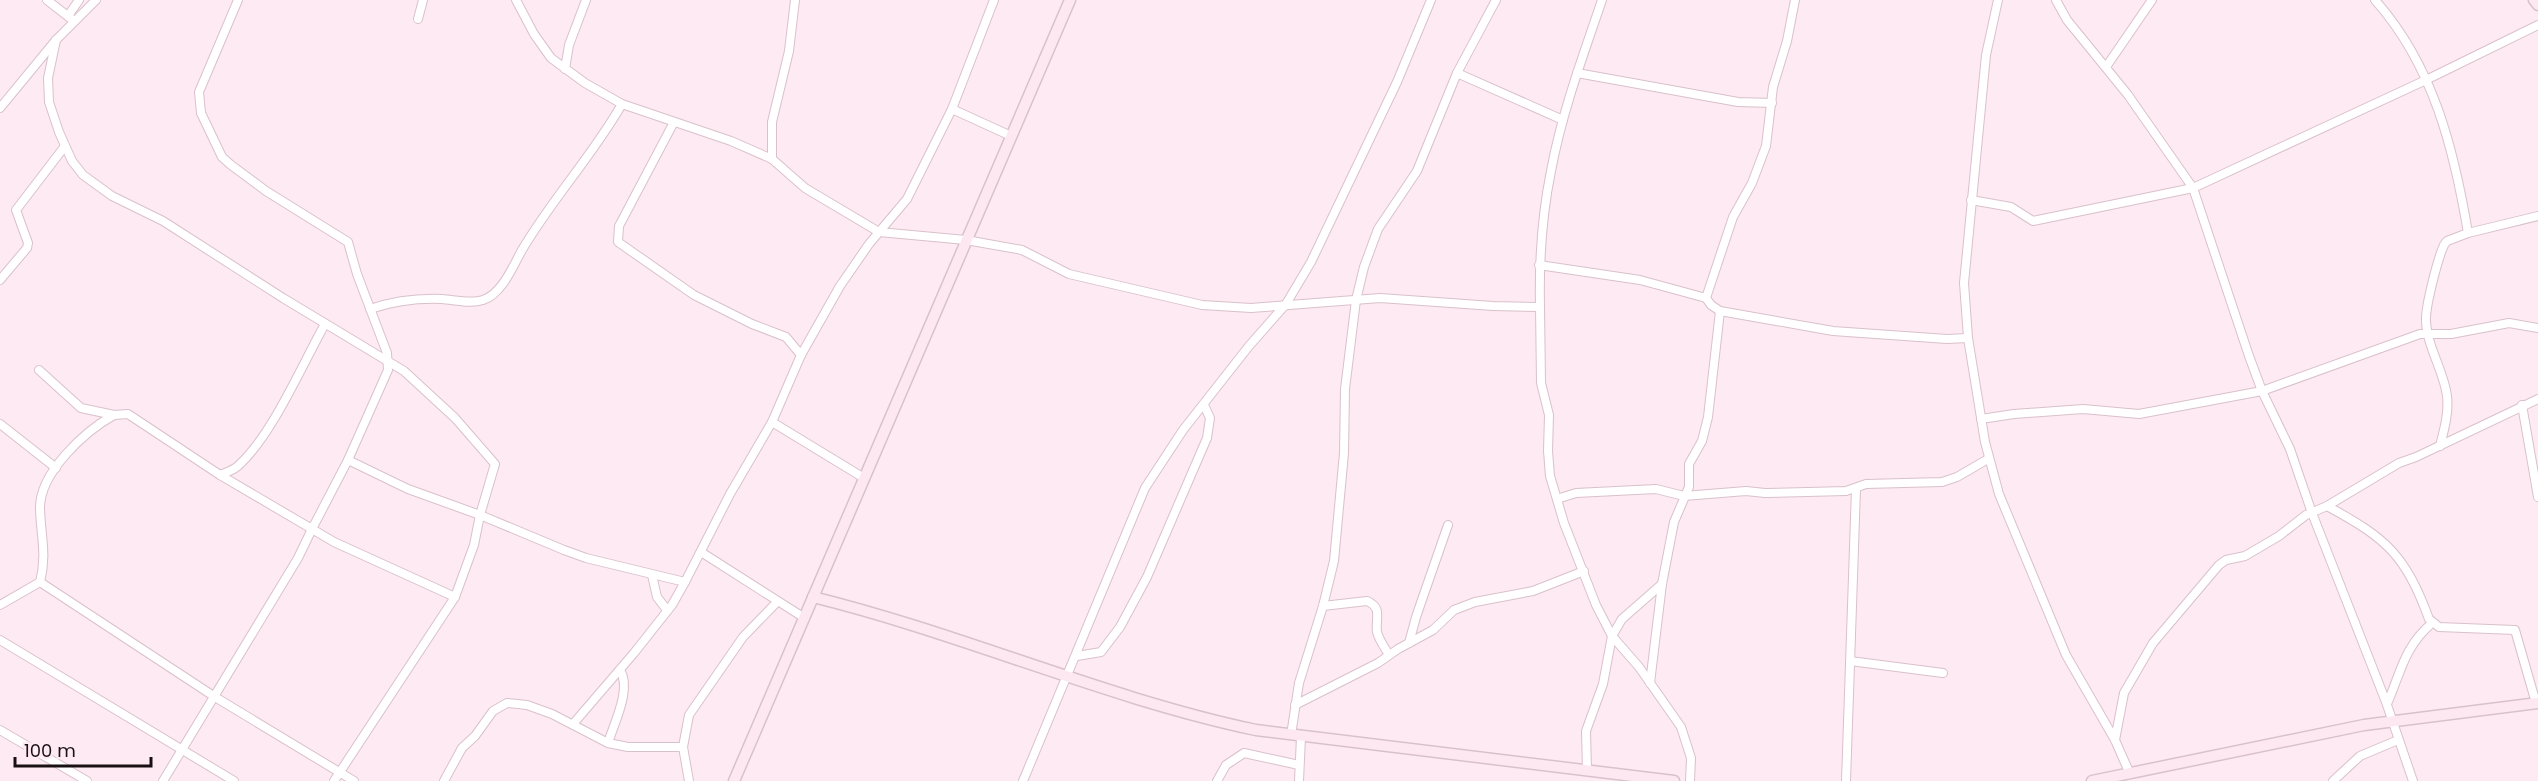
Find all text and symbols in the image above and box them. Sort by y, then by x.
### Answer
scale bar [15,730,152,768]
text: 100 m [24,738,76,763]

